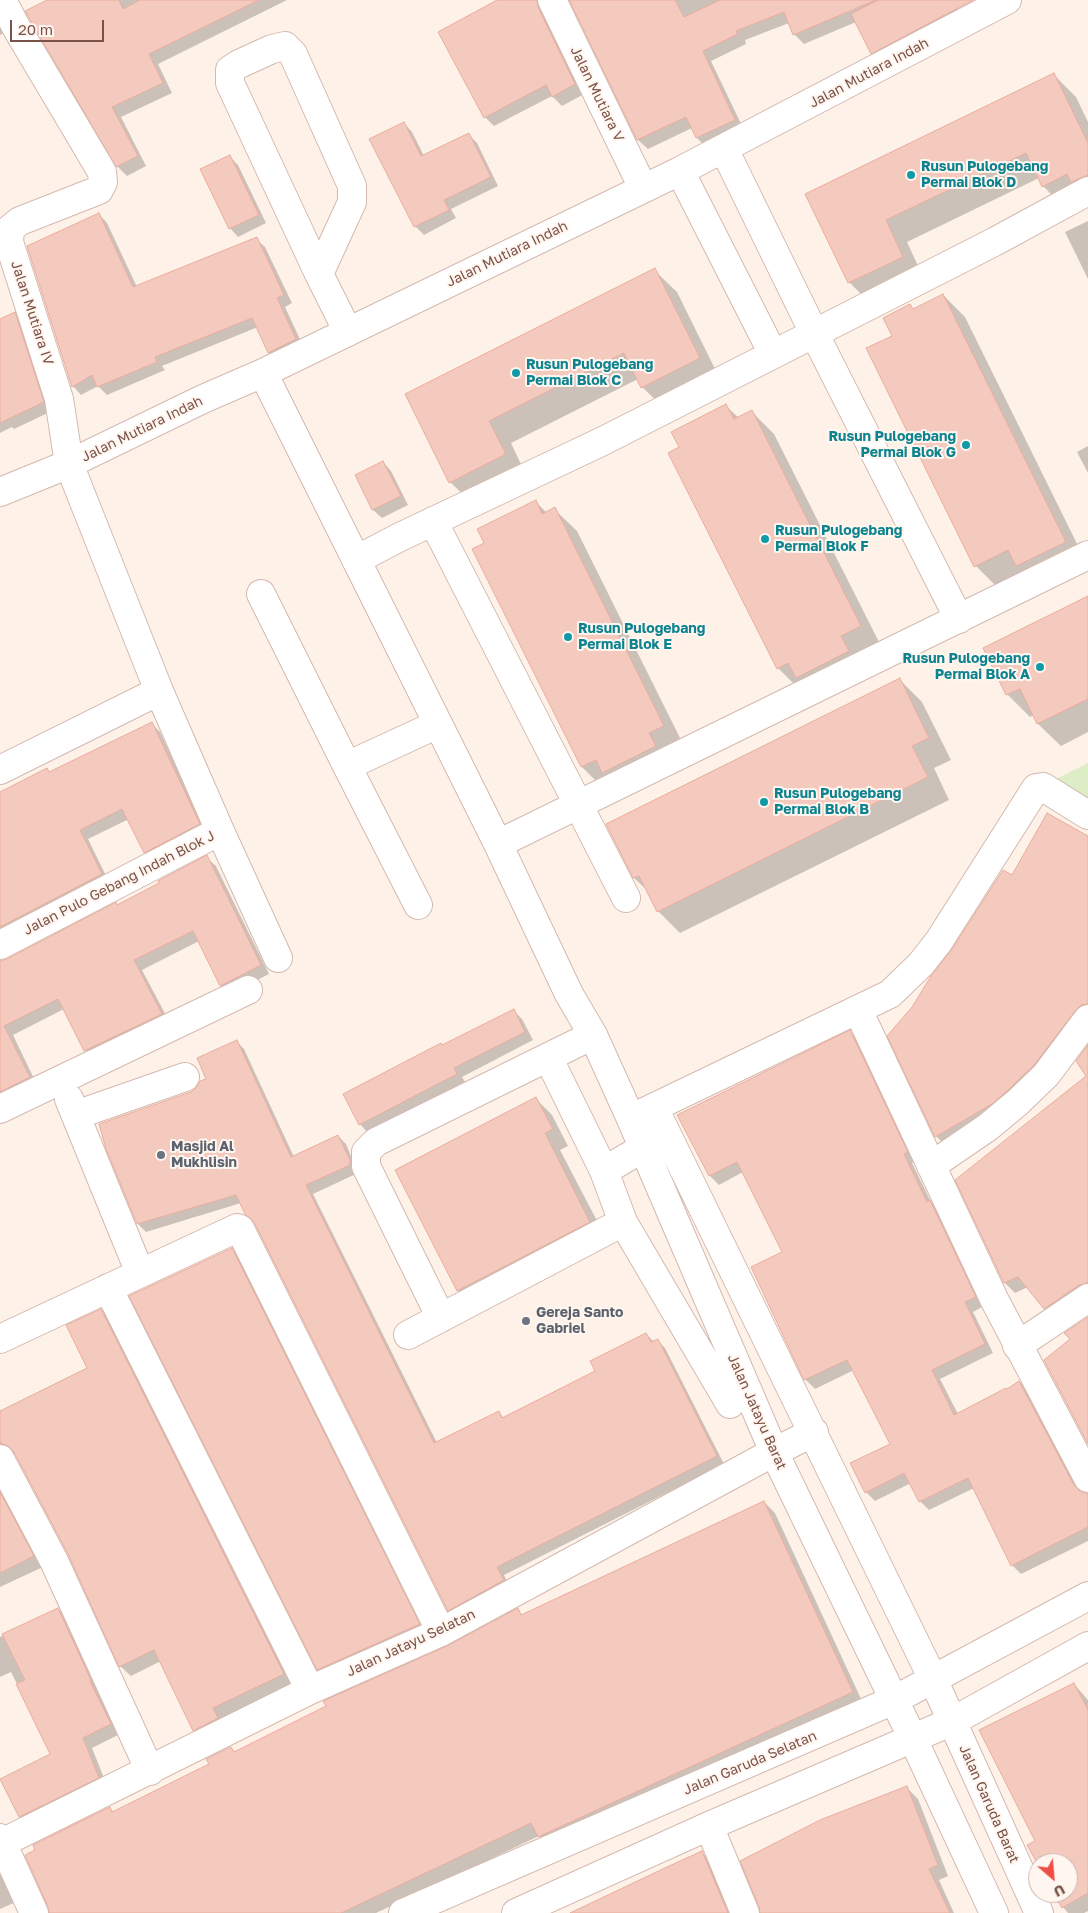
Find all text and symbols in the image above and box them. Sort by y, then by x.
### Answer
scale bar [12,10,106,42]
text: 20 m [18,20,53,38]
street label: Jalan Mutiara Indah [806,34,932,112]
street label: Jalan Mutiara V [567,44,627,144]
place label: Rusun Pulogebang Permai Blok D [921,159,1048,192]
marker: Rusun Pulogebang Permai Blok D [905,169,917,181]
street label: Jalan Mutiara Indah [444,217,570,291]
street label: Jalan Mutiara IV [7,259,57,367]
place label: Rusun Pulogebang Permai Blok C [526,357,653,390]
marker: Rusun Pulogebang Permai Blok C [510,367,522,379]
street label: Jalan Mutiara Indah [79,392,205,466]
place label: Rusun Pulogebang Permai Blok G [829,429,956,462]
marker: Rusun Pulogebang Permai Blok G [960,439,972,451]
place label: Rusun Pulogebang Permai Blok F [775,523,902,556]
marker: Rusun Pulogebang Permai Blok F [759,533,771,545]
place label: Rusun Pulogebang Permai Blok E [578,621,705,654]
marker: Rusun Pulogebang Permai Blok E [562,631,574,643]
place label: Rusun Pulogebang Permai Blok A [903,651,1030,684]
marker: Rusun Pulogebang Permai Blok A [1034,661,1046,673]
place label: Rusun Pulogebang Permai Blok B [774,786,901,819]
marker: Rusun Pulogebang Permai Blok B [758,796,770,808]
street label: Jalan Pulo Gebang Indah Blok J [21,827,217,939]
place label: Masjid Al Mukhlisin [171,1139,237,1172]
marker: Masjid Al Mukhlisin [155,1149,167,1161]
place label: Gereja Santo Gabriel [536,1305,623,1338]
marker: Gereja Santo Gabriel [520,1315,532,1327]
street label: Jalan Jatayu Barat [724,1352,790,1472]
street label: Jalan Jatayu Selatan [344,1606,478,1680]
street label: Jalan Garuda Selatan [681,1727,819,1799]
street label: Jalan Garuda Barat [955,1742,1023,1866]
north arrow [1028,1853,1078,1903]
text: U [1051,1881,1068,1901]

